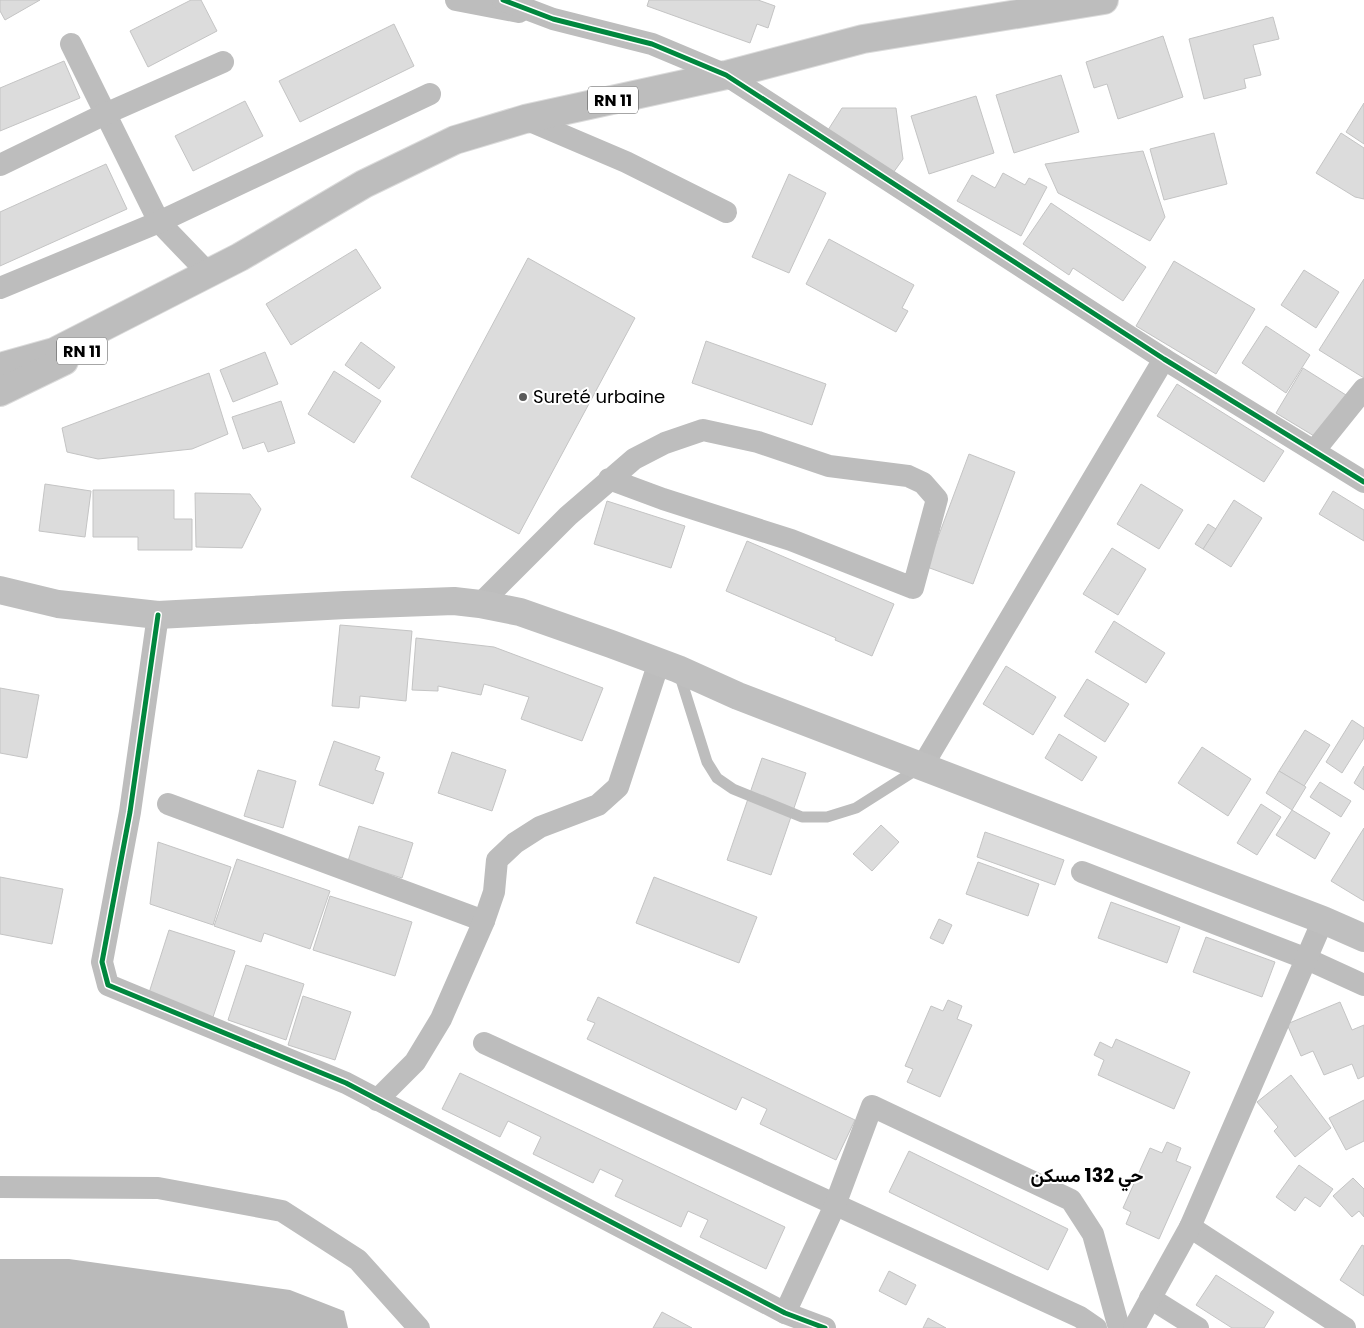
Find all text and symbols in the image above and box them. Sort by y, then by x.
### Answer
road number: RN 11 [588,86,638,114]
road number: RN 11 [57,338,107,364]
place label: Sureté urbaine [533,384,665,409]
marker: Sureté urbaine [517,391,529,403]
district label: حي 132 مسكن [1031,1162,1144,1192]

